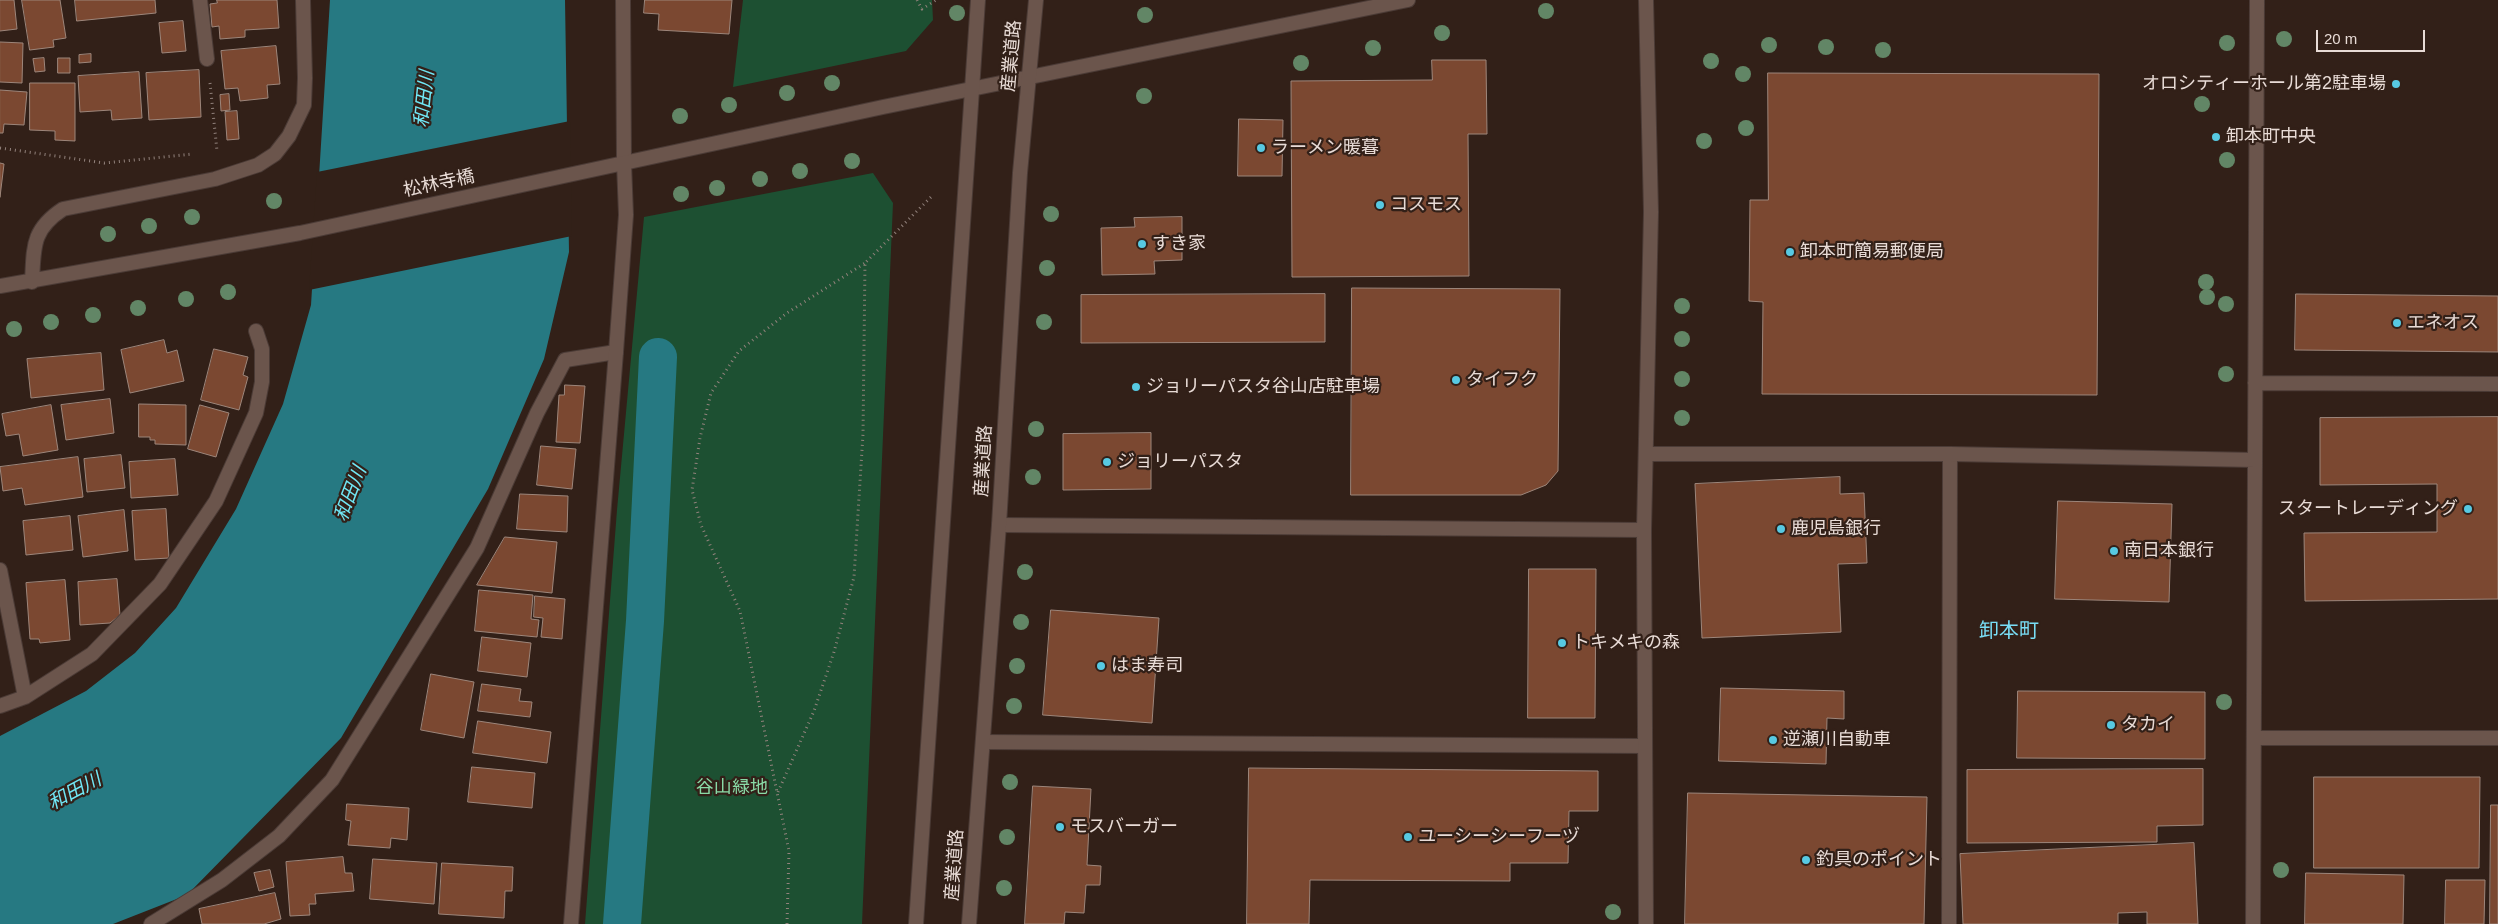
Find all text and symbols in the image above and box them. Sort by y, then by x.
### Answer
street label: 産業道路 [998,19,1026,93]
scale bar [2318,20,2427,52]
text: 20 m [2324,30,2357,47]
water label: 和田川 [411,69,439,129]
place label: オロシティーホール第2駐車場 [2142,73,2386,95]
marker: オロシティーホール第2駐車場 [2390,78,2402,90]
place label: 卸本町中央 [2226,126,2316,148]
marker: 卸本町中央 [2210,131,2222,143]
place label: ラーメン暖暮 [1271,137,1379,159]
marker: ラーメン暖暮 [1255,142,1267,154]
street label: 松林寺橋 [402,166,476,202]
place label: コスモス [1390,194,1462,216]
marker: コスモス [1374,199,1386,211]
place label: すき家 [1152,233,1206,255]
marker: すき家 [1136,238,1148,250]
place label: 卸本町簡易郵便局 [1800,241,1944,263]
marker: 卸本町簡易郵便局 [1784,246,1796,258]
place label: エネオス [2407,312,2479,334]
marker: エネオス [2391,317,2403,329]
place label: タイフク [1466,369,1538,391]
marker: タイフク [1450,374,1462,386]
place label: ジョリーパスタ谷山店駐車場 [1146,376,1380,398]
marker: ジョリーパスタ谷山店駐車場 [1130,381,1142,393]
street label: 産業道路 [971,424,997,498]
place label: ジョリーパスタ [1117,451,1243,473]
marker: ジョリーパスタ [1101,456,1113,468]
water label: 和田川 [330,463,372,525]
place label: スタートレーディング [2278,498,2458,520]
marker: スタートレーディング [2462,503,2474,515]
place label: 鹿児島銀行 [1791,518,1881,540]
marker: 鹿児島銀行 [1775,523,1787,535]
place label: 南日本銀行 [2124,540,2214,562]
marker: 南日本銀行 [2108,545,2120,557]
district label: 卸本町 [1979,619,2039,643]
place label: トキメキの森 [1572,632,1680,654]
marker: トキメキの森 [1556,637,1568,649]
place label: はま寿司 [1111,655,1183,677]
marker: はま寿司 [1095,660,1107,672]
place label: タカイ [2121,714,2175,736]
marker: タカイ [2105,719,2117,731]
place label: 逆瀬川自動車 [1783,729,1891,751]
marker: 逆瀬川自動車 [1767,734,1779,746]
water label: 和田川 [44,769,106,815]
park label: 谷山緑地 [696,777,768,799]
place label: モスバーガー [1070,816,1178,838]
marker: モスバーガー [1054,821,1066,833]
place label: ユーシーシーフーヅ [1418,826,1580,848]
street label: 産業道路 [942,828,968,902]
marker: ユーシーシーフーヅ [1402,831,1414,843]
place label: 釣具のポイント [1816,849,1942,871]
marker: 釣具のポイント [1800,854,1812,866]

